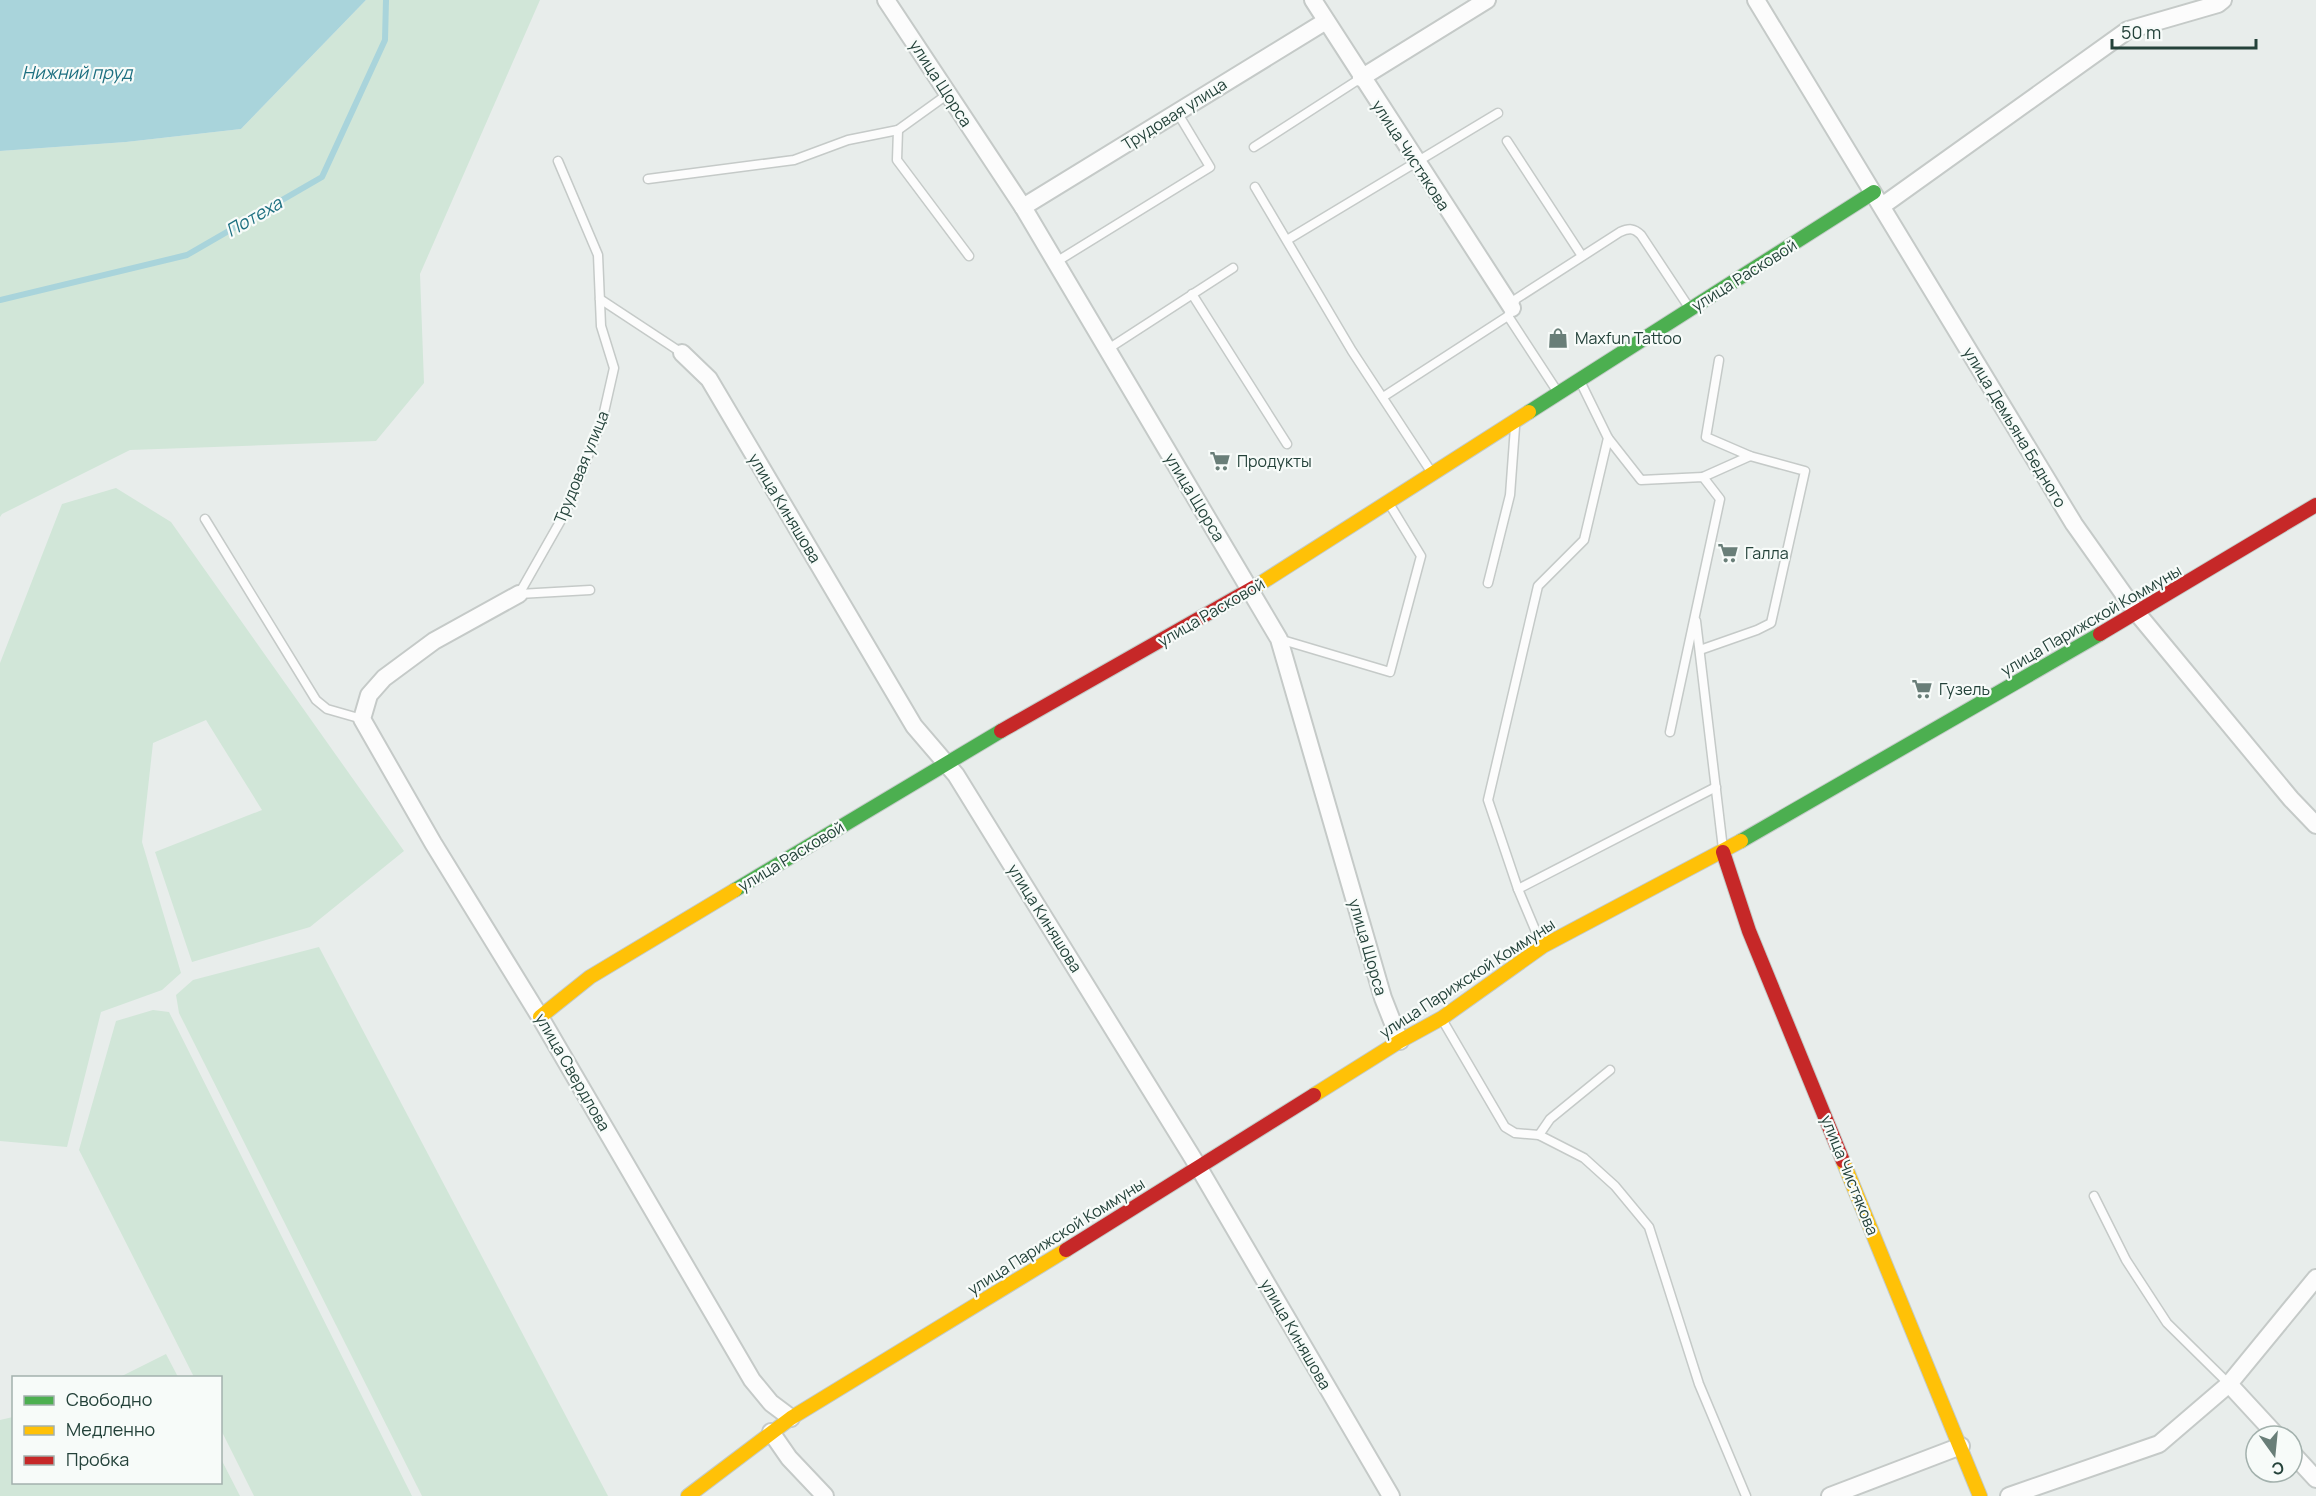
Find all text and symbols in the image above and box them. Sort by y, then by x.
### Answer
scale bar [2112,12,2256,50]
text: 50 m [2121,20,2161,44]
street label: улица Щорса [905,35,977,131]
water label: Нижний пруд [22,60,133,84]
street label: Трудовая улица [1117,73,1231,155]
street label: улица Чистякова [1367,95,1455,215]
water label: Потеха [221,190,287,242]
street label: улица Расковой [1687,234,1801,316]
shop icon: Maxfun Tattoo [1546,326,1570,350]
place label: Maxfun Tattoo [1575,327,1682,349]
street label: улица Демьяна Бедного [1958,343,2072,511]
street label: Трудовая улица [548,407,614,527]
street label: улица Киняшова [744,449,826,567]
street label: улица Щорса [1160,449,1230,545]
supermarket icon: Продукты [1208,449,1232,473]
place label: Продукты [1237,450,1312,472]
supermarket icon: Галла [1716,541,1740,565]
place label: Галла [1745,542,1789,564]
street label: улица Парижской Коммуны [1997,559,2185,681]
street label: улица Расковой [1153,572,1269,652]
supermarket icon: Гузель [1910,677,1934,701]
place label: Гузель [1939,678,1990,700]
street label: улица Расковой [734,816,848,896]
street label: улица Киняшова [1003,859,1087,977]
street label: улица Щорса [1344,896,1392,998]
street label: улица Парижской Коммуны [1375,913,1559,1043]
street label: улица Свердлова [530,1009,616,1135]
street label: улица Чистякова [1816,1112,1884,1238]
street label: улица Парижской Коммуны [963,1172,1149,1300]
street label: улица Киняшова [1255,1275,1337,1393]
legend [12,1376,222,1484]
text: Свободно [66,1387,152,1411]
text: Медленно [66,1417,155,1441]
north arrow [2244,1424,2304,1484]
text: Пробка [66,1447,129,1471]
text: С [2269,1456,2286,1481]

